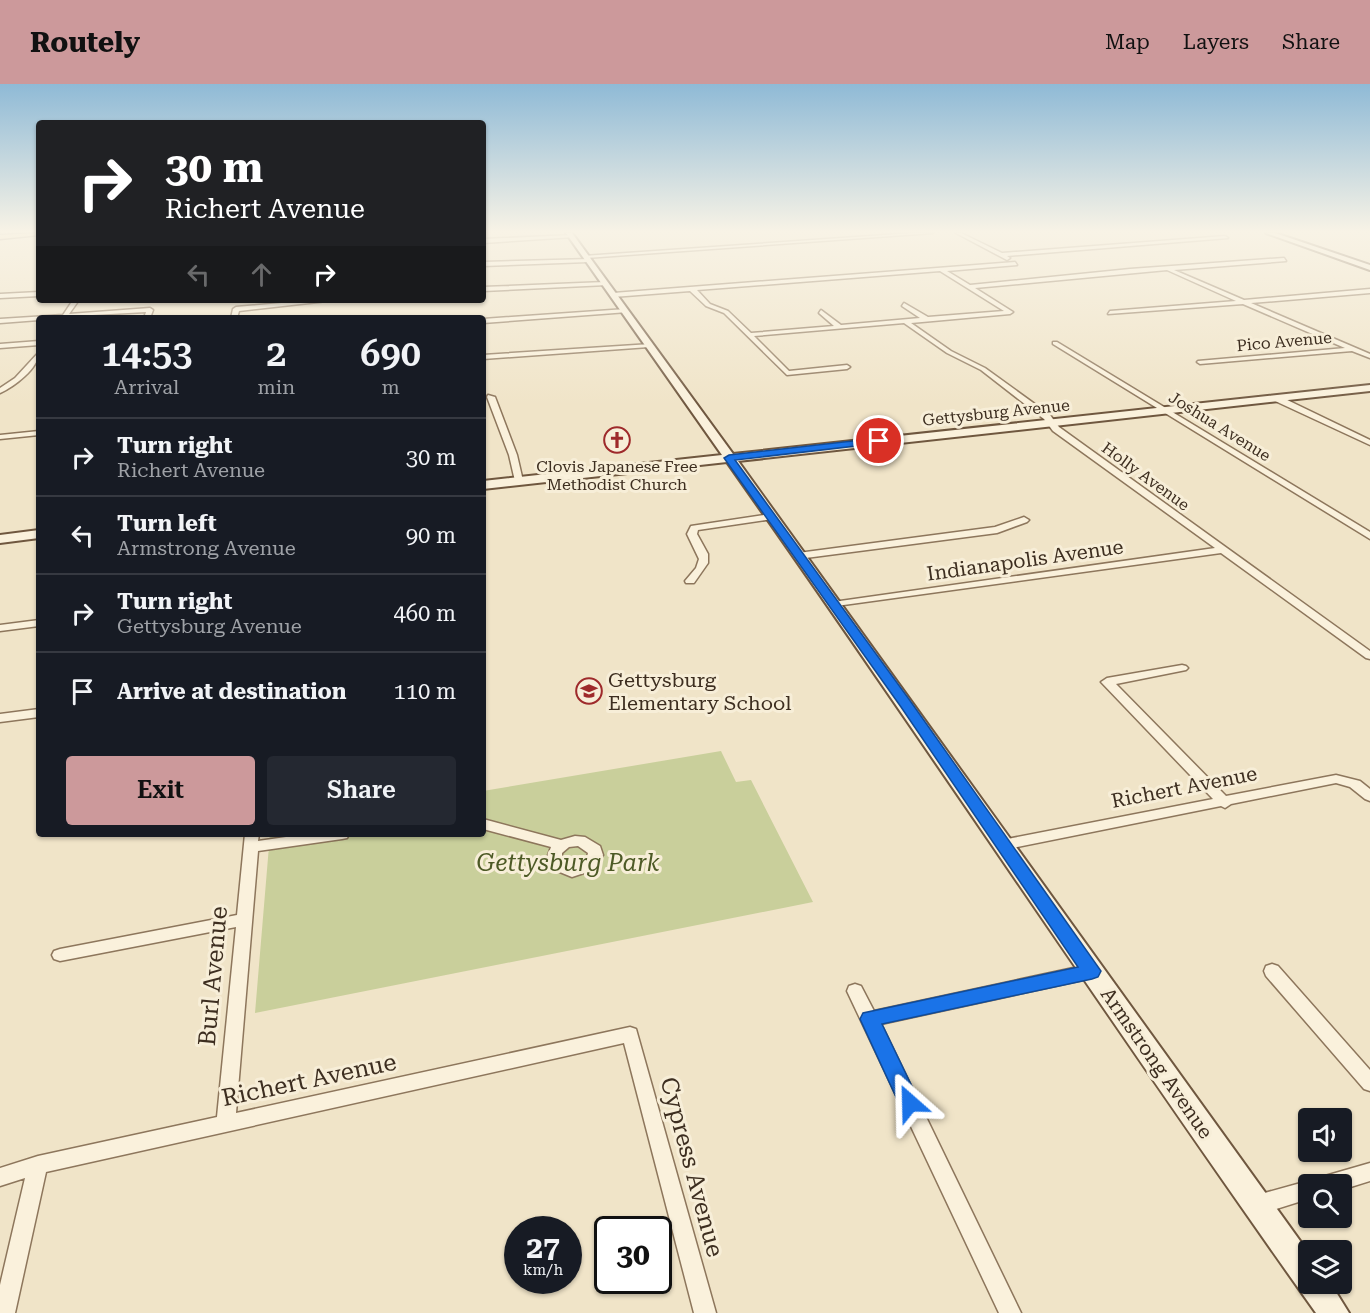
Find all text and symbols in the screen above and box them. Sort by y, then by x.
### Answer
text: Routely [30,26,140,59]
text: Map [1105,30,1150,54]
text: Layers [1183,30,1249,54]
text: Share [1282,30,1340,54]
text: 30 m [165,143,263,192]
icon: right [66,144,144,222]
text: Richert Avenue [165,193,365,225]
icon: left [182,258,215,291]
icon: ahead [245,258,278,291]
icon: right [308,258,341,291]
street label: Pico Avenue [1236,328,1333,355]
text: 14:53 [101,333,192,375]
text: 2 [266,333,286,375]
text: 690 [360,333,421,375]
text: Arrival [114,375,179,399]
text: min [258,375,295,399]
text: m [381,375,400,399]
street label: Joshua Avenue [1165,388,1274,465]
street label: Gettysburg Avenue [922,395,1071,430]
pin [853,415,904,466]
icon: arrive [862,424,895,457]
church icon: Clovis Japanese Free Methodist Church [602,425,632,455]
text: Turn right [117,433,232,458]
street label: Holly Avenue [1098,438,1193,515]
icon: right [66,441,99,474]
text: 30 m [406,445,456,470]
place label: Clovis Japanese Free Methodist Church [536,457,698,494]
text: Richert Avenue [117,458,265,482]
text: Turn left [117,511,217,536]
icon: left [66,519,99,552]
text: 90 m [406,523,456,548]
street label: Indianapolis Avenue [925,534,1125,586]
text: Armstrong Avenue [117,536,296,560]
text: Turn right [117,589,232,614]
icon: right [66,597,99,630]
text: 460 m [393,601,456,626]
text: Gettysburg Avenue [117,614,302,638]
place label: Gettysburg Elementary School [608,668,791,715]
icon: arrive [66,675,99,708]
school or university icon: Gettysburg Elementary School [574,676,604,706]
text: Arrive at destination [117,679,346,704]
text: 110 m [393,679,456,704]
button: Exit [66,756,255,825]
button: Share [267,756,456,825]
street label: Richert Avenue [1109,761,1259,813]
park label: Gettysburg Park [477,849,660,877]
street label: Burl Avenue [193,905,233,1047]
street label: Armstrong Avenue [1096,983,1218,1143]
street label: Richert Avenue [219,1048,399,1112]
position arrow [878,1071,942,1135]
street label: Cypress Avenue [655,1074,729,1260]
map controls [1298,1108,1352,1294]
button: sound [1298,1108,1352,1162]
button: search [1298,1174,1352,1228]
speed limit sign: 30 [594,1216,672,1294]
text: 27 [526,1230,560,1265]
button: layers [1298,1240,1352,1294]
text: km/h [523,1261,563,1279]

